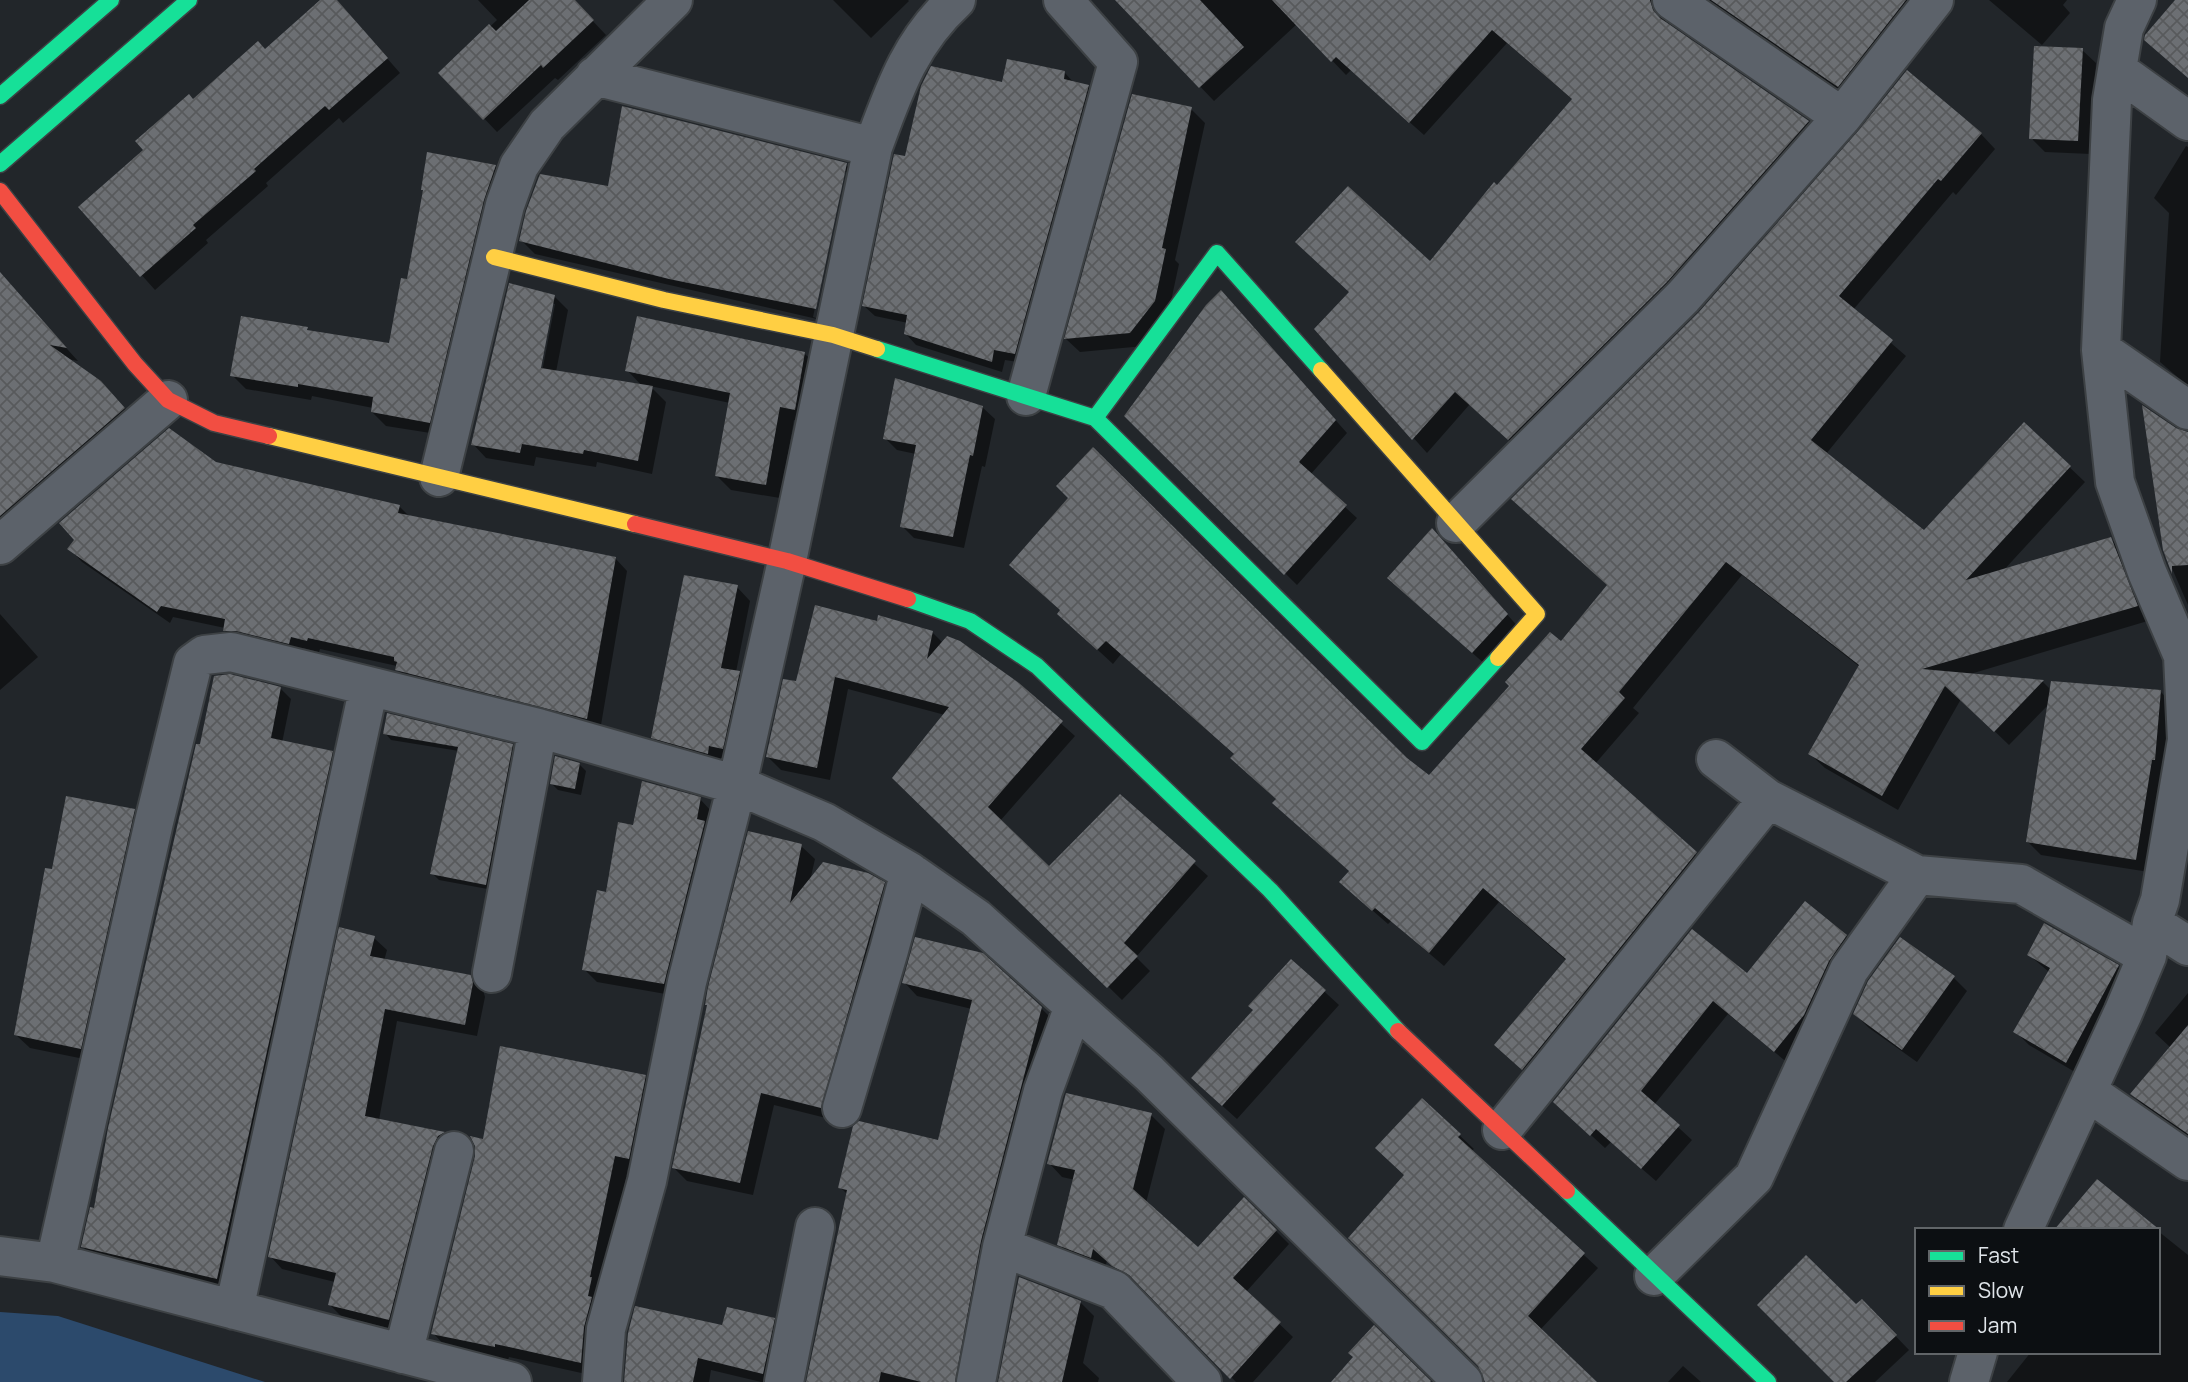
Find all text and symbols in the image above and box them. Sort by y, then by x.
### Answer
legend [1915,1228,2160,1354]
text: Fast [1978,1241,2019,1269]
text: Slow [1978,1276,2024,1304]
text: Jam [1978,1311,2017,1339]

